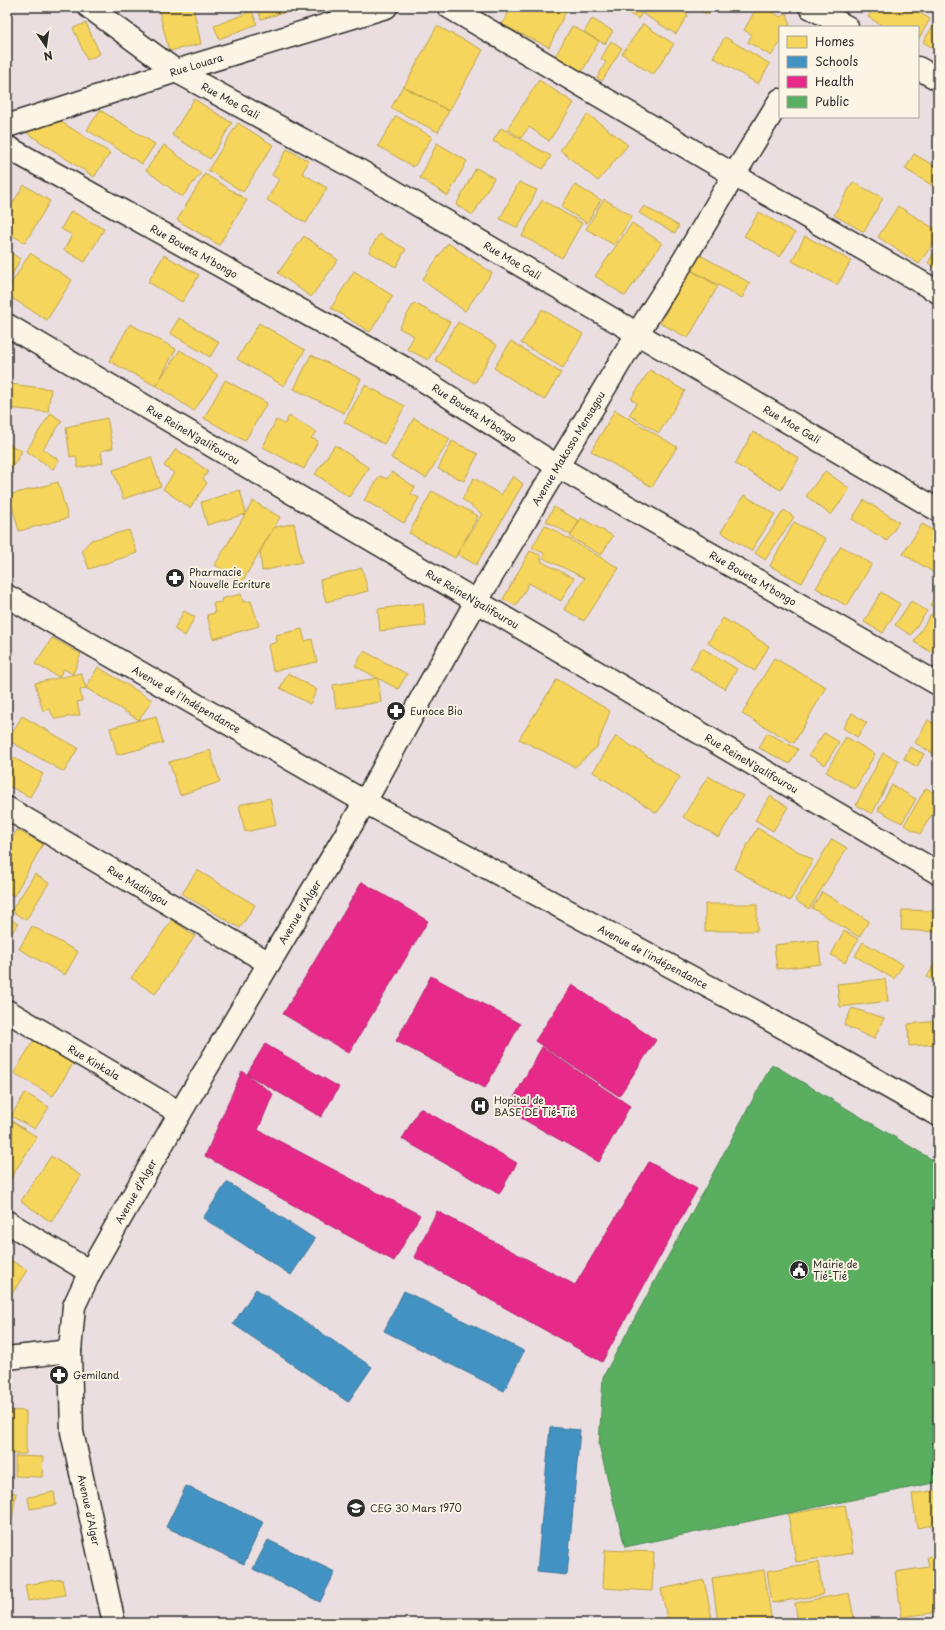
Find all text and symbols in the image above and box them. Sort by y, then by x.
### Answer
north arrow [26,26,66,66]
legend [779,26,919,118]
text: Homes [815,32,854,50]
text: N [42,47,55,66]
street label: Rue Louara [168,49,225,80]
text: Schools [815,52,859,70]
text: Health [815,72,854,90]
street label: Rue Moe Gali [199,78,263,122]
text: Public [815,92,849,110]
street label: Rue Boueta M'bongo [148,220,241,281]
street label: Rue Moe Gali [481,237,544,283]
street label: Rue Boueta M'bongo [429,380,520,446]
street label: Avenue Makosso Mensagou [528,388,608,508]
street label: Rue ReineN'galifourou [144,401,243,468]
street label: Rue Moe Gali [761,401,824,447]
street label: Rue Boueta M'bongo [707,547,800,609]
place label: Pharmacie Nouvelle Ecriture [189,564,271,591]
street label: Rue ReineN'galifourou [423,565,522,632]
pharmacy icon: Pharmacie Nouvelle Ecriture [164,567,186,589]
street label: Avenue de l'Indépendance [130,662,244,736]
pharmacy icon: Eunoce Bio [385,700,407,722]
place label: Eunoce Bio [410,703,463,718]
street label: Rue ReineN'galifourou [702,729,801,796]
street label: Rue Madingou [105,861,172,909]
street label: Avenue d'Alger [274,876,324,947]
street label: Avenue de l'indépendance [596,921,711,992]
street label: Rue Kinkala [65,1041,124,1083]
place label: Hopital de BASE DE Tié-Tié [494,1092,575,1119]
hospital icon: Hopital de BASE DE Tié-Tié [469,1095,491,1117]
street label: Avenue d'Alger [111,1156,160,1226]
place label: Mairie de Tié-Tié [813,1256,858,1283]
public building icon: Mairie de Tié-Tié [788,1259,810,1281]
pharmacy icon: Gemiland [48,1364,70,1386]
place label: Gemiland [73,1367,119,1382]
street label: Avenue d'Alger [75,1473,104,1547]
school or university icon: CEG 30 Mars 1970 [345,1497,367,1519]
place label: CEG 30 Mars 1970 [370,1500,462,1515]

